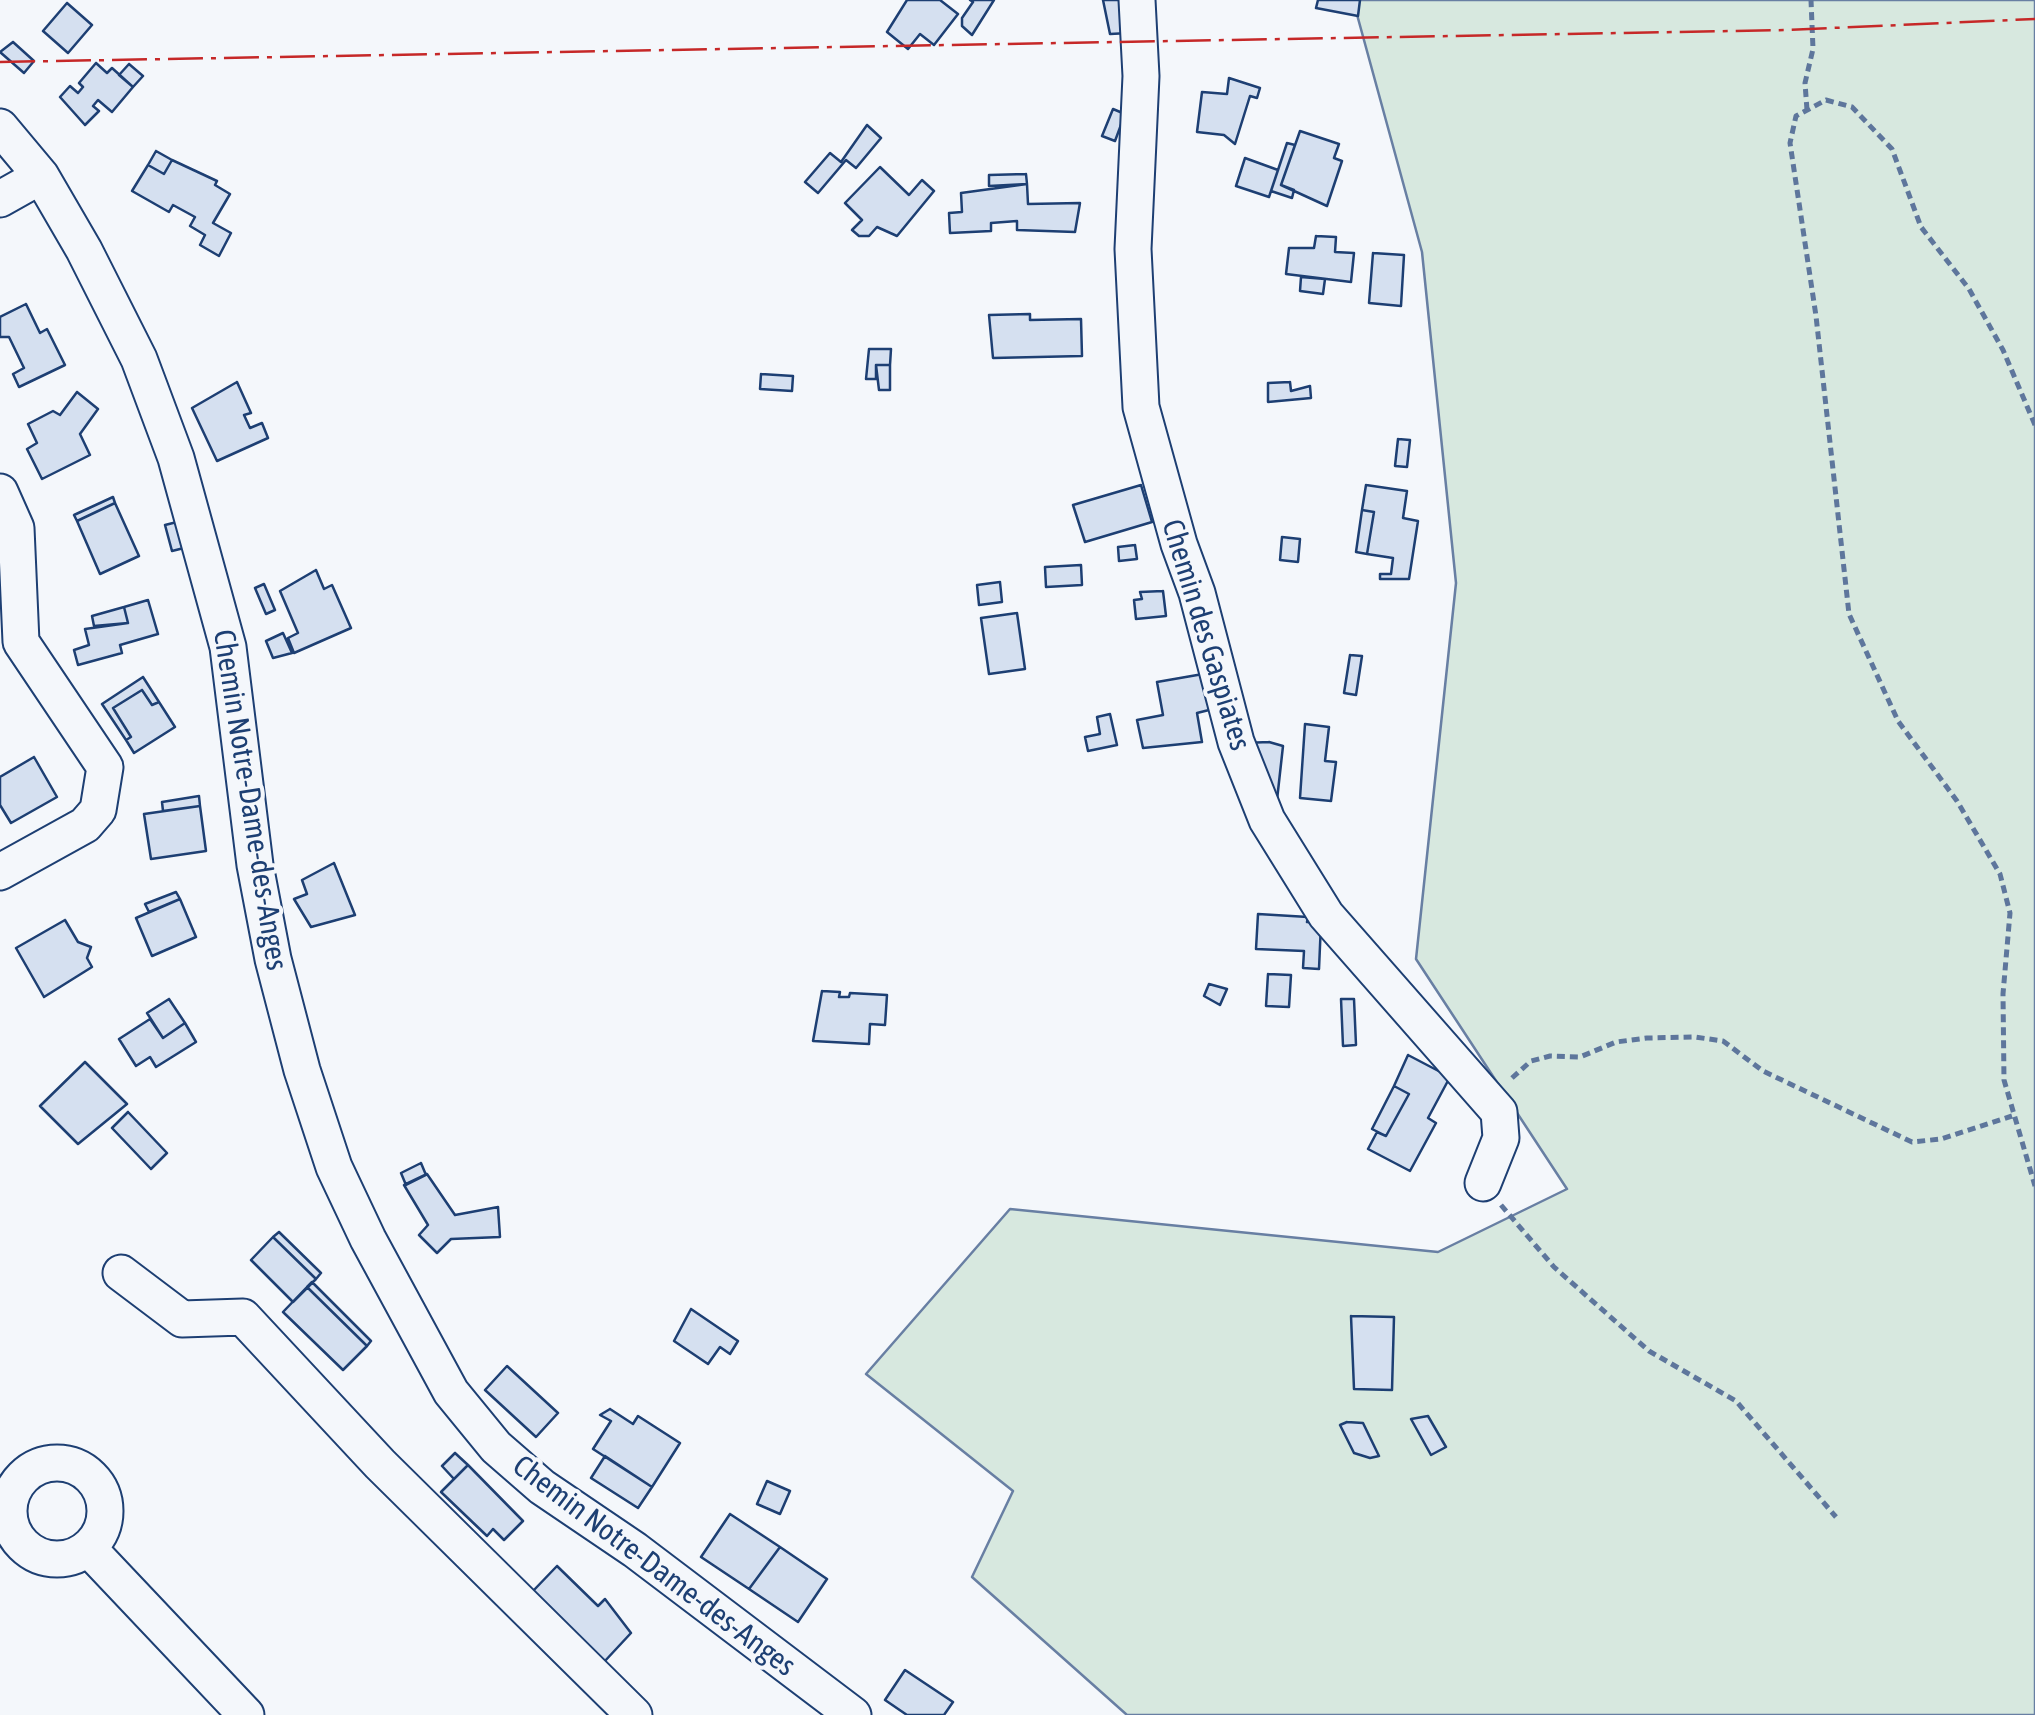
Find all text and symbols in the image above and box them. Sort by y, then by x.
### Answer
street label: Chemin des Gaspiates [1154,515,1258,755]
street label: Chemin Notre-Dame-des-Anges [205,627,295,973]
street label: Chemin Notre-Dame-des-Anges [506,1448,802,1684]

